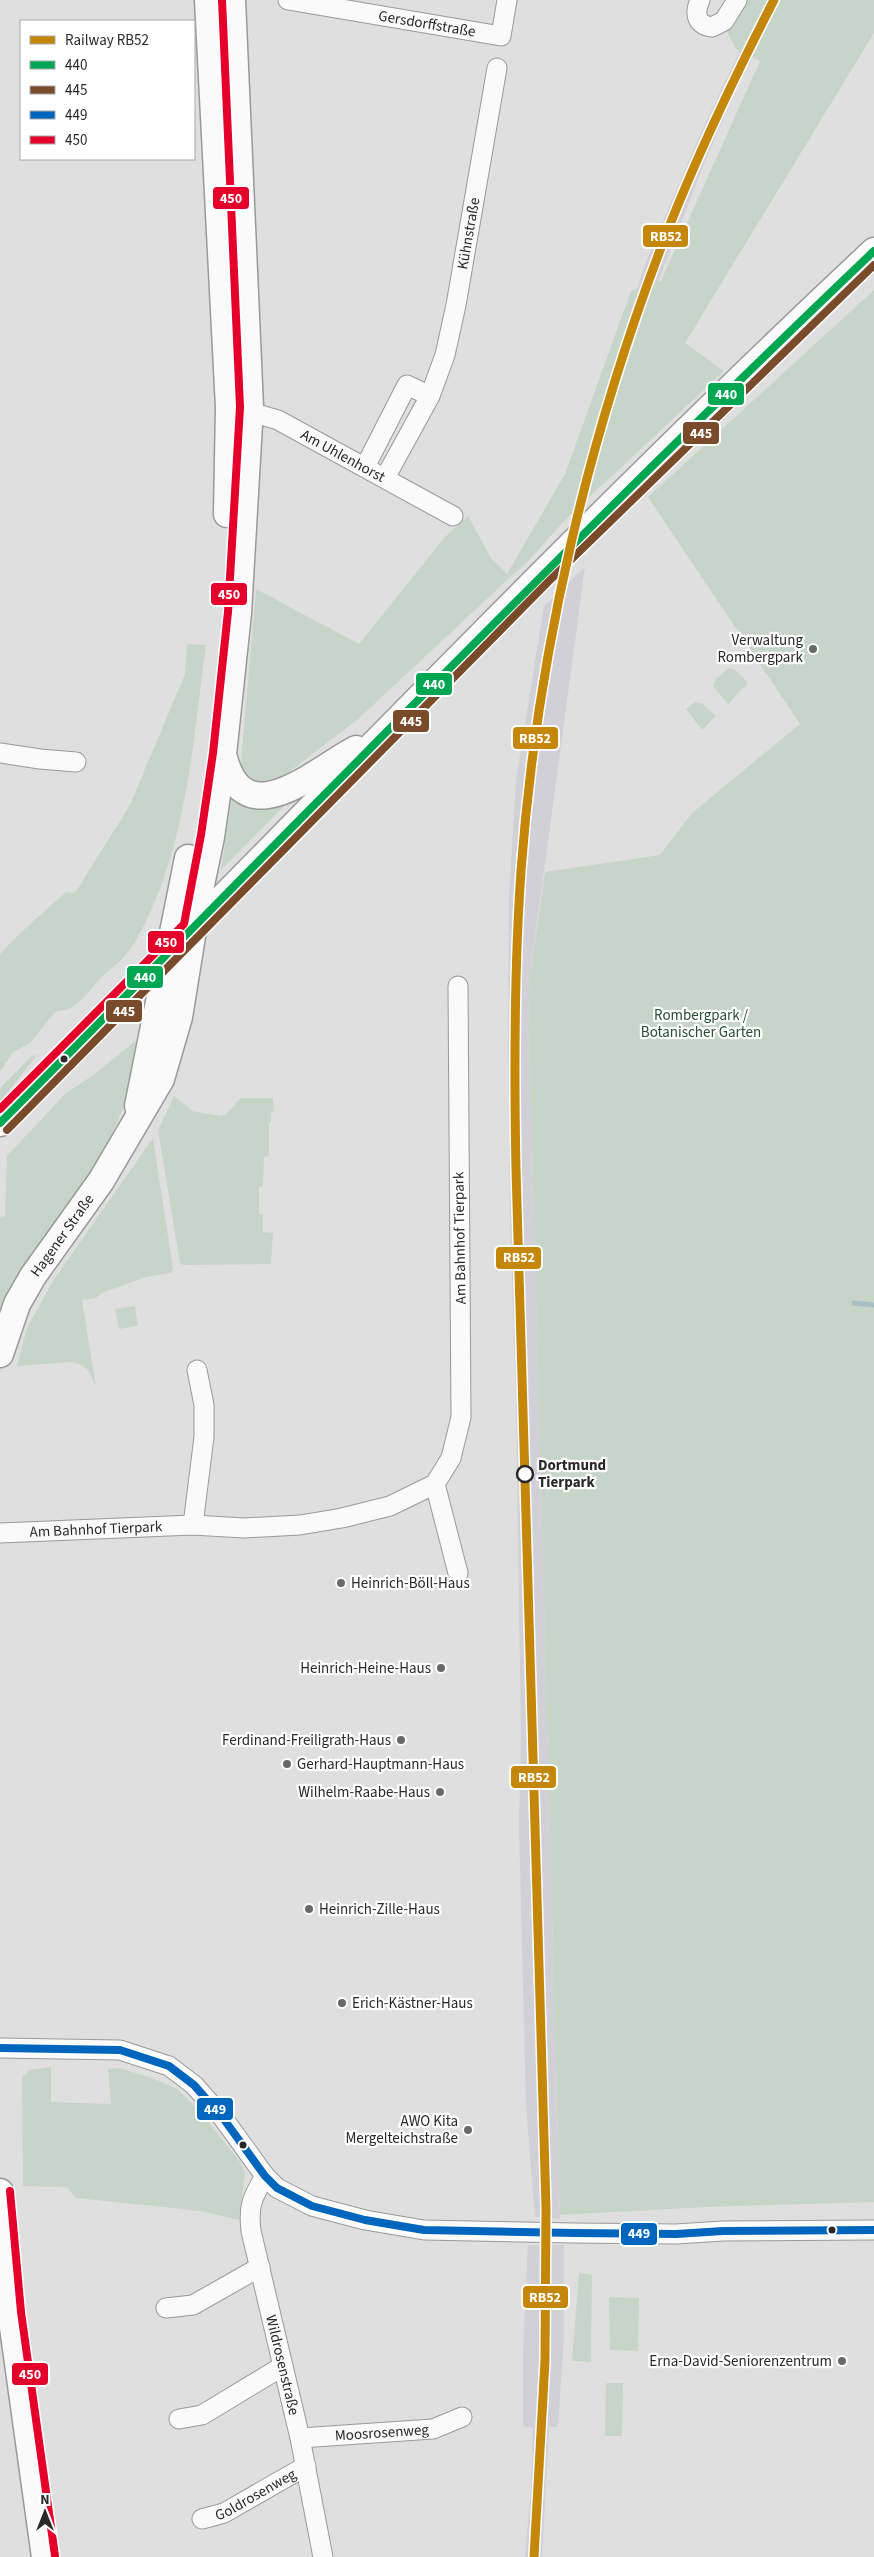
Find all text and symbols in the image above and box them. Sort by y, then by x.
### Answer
street label: Gersdorffstraße [377,5,477,42]
legend [20,20,195,160]
text: Railway RB52 [65,30,149,51]
text: 440 [65,55,87,76]
text: 445 [65,80,87,101]
text: 449 [65,105,87,126]
text: 450 [65,130,87,151]
line badge: 450 [212,186,250,210]
text: 450 [220,189,242,209]
street label: Kühnstraße [452,196,485,271]
line badge: RB52 [642,224,689,248]
text: RB52 [650,227,682,247]
line badge: 440 [707,382,745,406]
text: 440 [715,385,737,405]
line badge: 445 [682,421,720,445]
street label: Am Uhlenhorst [297,424,389,487]
text: 445 [690,424,712,444]
line badge: 450 [210,582,248,606]
text: 450 [218,585,240,605]
place label: Verwaltung Rombergpark [717,630,804,668]
marker: Verwaltung Rombergpark [807,643,819,655]
line badge: 440 [415,672,453,696]
text: 440 [423,675,445,695]
line badge: 445 [392,709,430,733]
text: 445 [400,712,422,732]
line badge: RB52 [512,726,559,750]
text: RB52 [519,729,551,749]
line badge: 450 [147,930,185,954]
text: 450 [155,933,177,953]
line badge: 440 [126,965,164,989]
text: 440 [134,968,156,988]
line badge: 445 [105,999,143,1023]
text: 445 [113,1002,135,1022]
park label: Rombergpark / Botanischer Garten [641,1005,761,1043]
unlabelled marker [59,1054,69,1064]
street label: Am Bahnhof Tierpark [448,1171,472,1305]
street label: Hagener Straße [25,1190,99,1281]
line badge: RB52 [495,1246,542,1270]
text: RB52 [503,1248,535,1268]
place label: Dortmund Tierpark [538,1455,606,1493]
marker: Dortmund Tierpark [516,1465,534,1483]
street label: Am Bahnhof Tierpark [29,1516,163,1542]
place label: Heinrich-Böll-Haus [351,1573,470,1594]
marker: Heinrich-Böll-Haus [335,1577,347,1589]
place label: Heinrich-Heine-Haus [300,1658,431,1679]
marker: Heinrich-Heine-Haus [435,1662,447,1674]
place label: Ferdinand-Freiligrath-Haus [222,1730,391,1751]
marker: Ferdinand-Freiligrath-Haus [395,1734,407,1746]
place label: Gerhard-Hauptmann-Haus [297,1754,464,1775]
marker: Gerhard-Hauptmann-Haus [281,1758,293,1770]
line badge: RB52 [510,1765,557,1789]
text: RB52 [518,1768,550,1788]
place label: Wilhelm-Raabe-Haus [298,1782,430,1803]
marker: Wilhelm-Raabe-Haus [434,1786,446,1798]
place label: Heinrich-Zille-Haus [319,1899,440,1920]
marker: Heinrich-Zille-Haus [303,1903,315,1915]
place label: Erich-Kästner-Haus [352,1993,473,2014]
marker: Erich-Kästner-Haus [336,1997,348,2009]
line badge: 449 [196,2097,234,2121]
text: 449 [204,2100,226,2120]
place label: AWO Kita Mergelteichstraße [345,2111,458,2149]
marker: AWO Kita Mergelteichstraße [462,2124,474,2136]
unlabelled marker [238,2140,248,2150]
line badge: 449 [620,2222,658,2246]
text: 449 [628,2224,650,2244]
unlabelled marker [827,2225,837,2235]
line badge: RB52 [522,2285,569,2309]
text: RB52 [529,2288,561,2308]
street label: Wildrosenstraße [261,2313,305,2417]
place label: Erna-David-Seniorenzentrum [649,2351,832,2372]
marker: Erna-David-Seniorenzentrum [836,2355,848,2367]
line badge: 450 [11,2362,49,2386]
text: 450 [19,2365,41,2385]
street label: Moosrosenweg [334,2419,430,2446]
street label: Goldrosenweg [213,2463,300,2525]
north arrow [20,2487,70,2537]
text: N [40,2490,50,2510]

